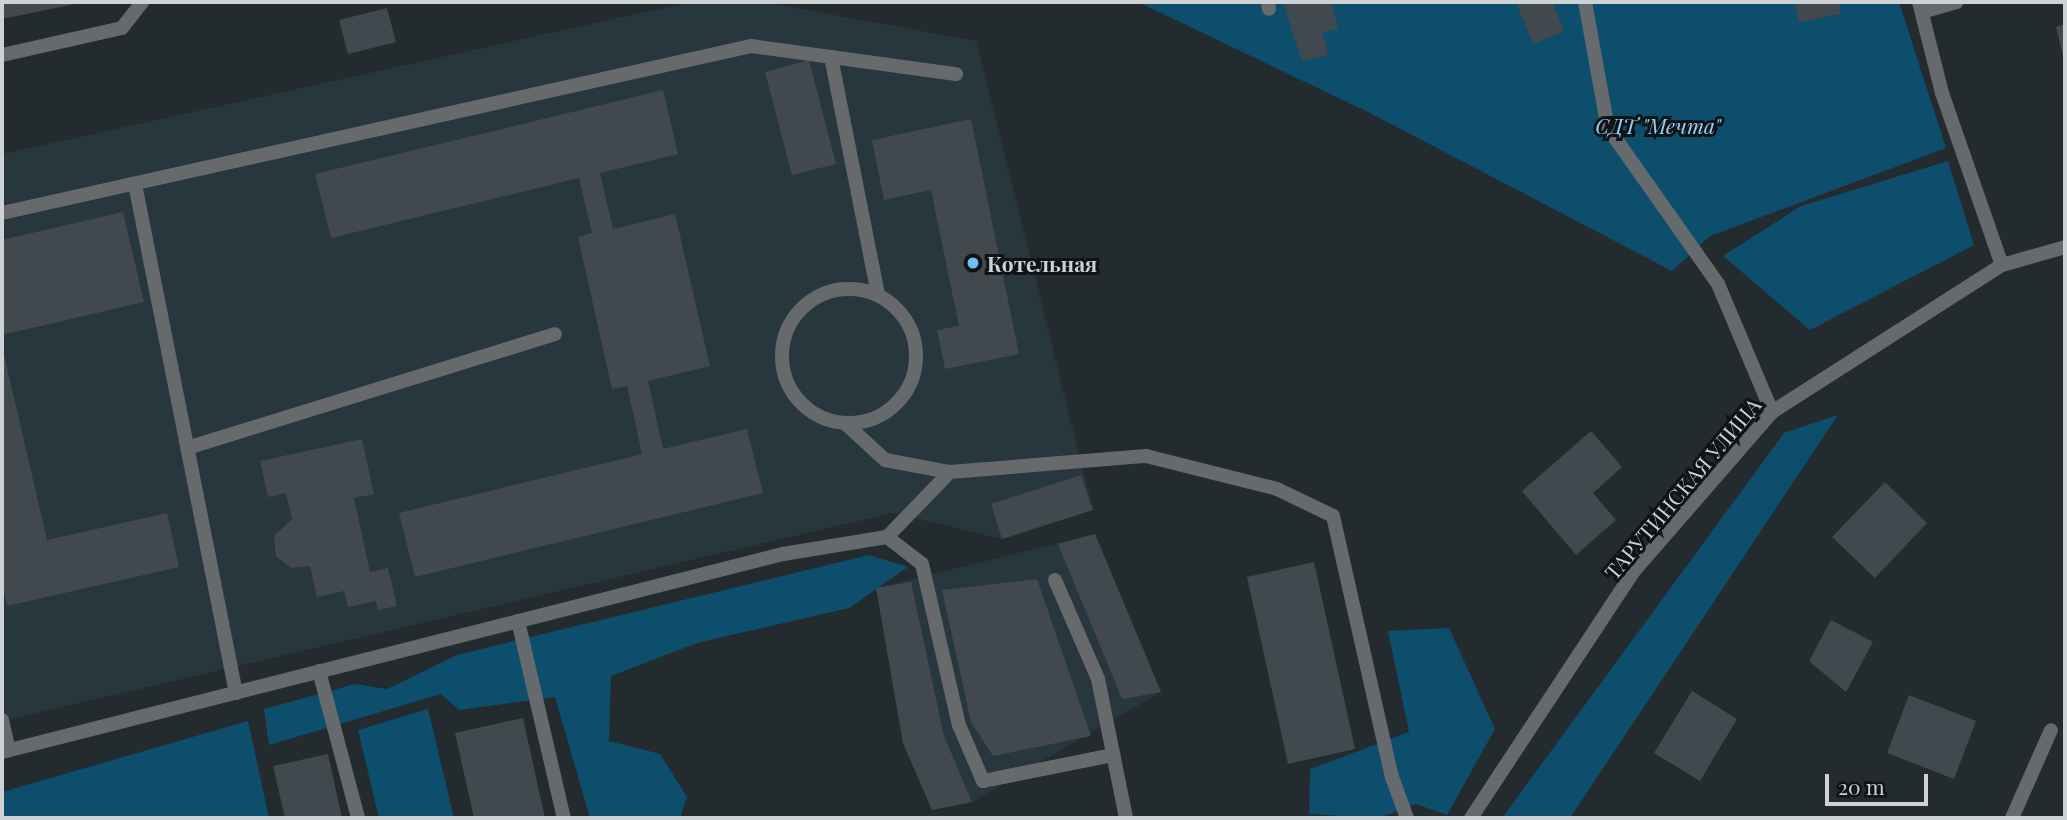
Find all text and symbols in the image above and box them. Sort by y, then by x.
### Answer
park label: СДТ "Мечта" [1595,112,1721,138]
place label: Котельная [987,250,1097,276]
marker: Котельная [965,255,981,271]
street label: ТАРУТИНСКАЯ УЛИЦА [1599,392,1765,584]
scale bar [1829,760,1932,804]
text: 20 m [1838,772,1885,800]

